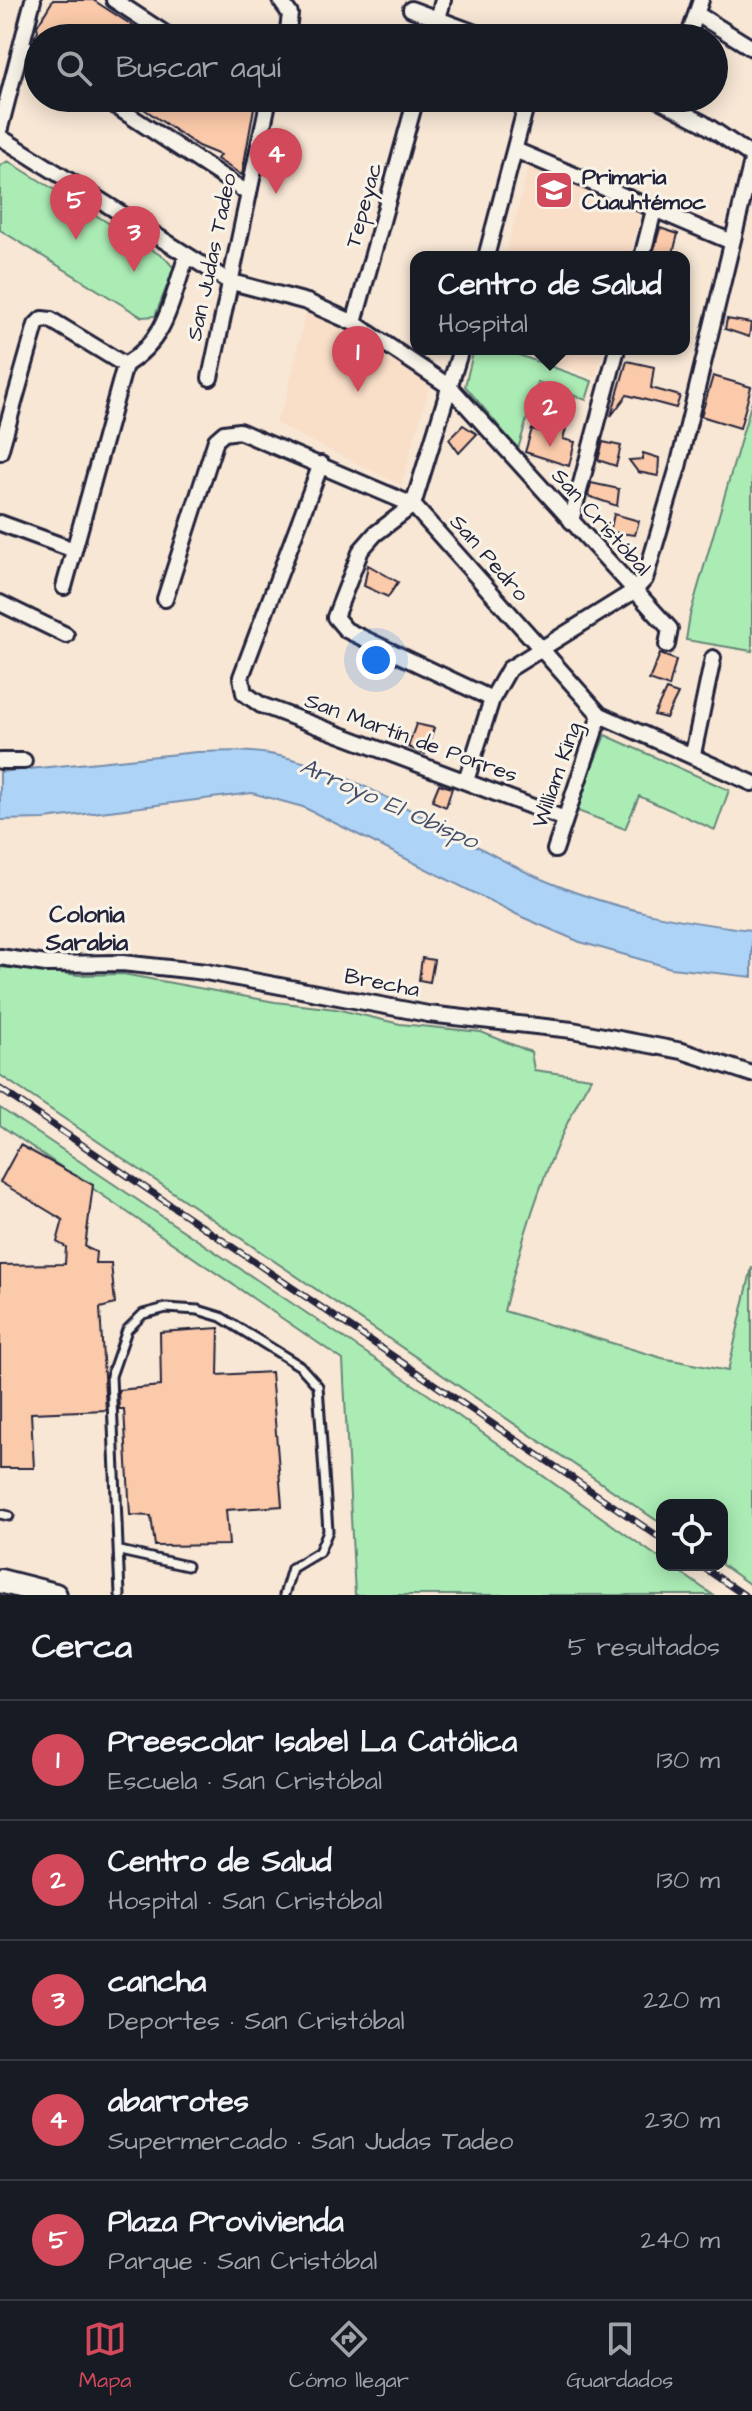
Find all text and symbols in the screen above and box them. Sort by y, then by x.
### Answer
search box [24,24,728,112]
icon: search [52,46,96,90]
text: Buscar aquí [116,47,281,89]
pin: 4 [250,128,302,194]
street label: Tepeyac [338,159,391,251]
place label: Primaria Cuauhtémoc [582,162,706,218]
school or university icon: Primaria Cuauhtémoc [533,169,575,211]
street label: San Judas Tadeo [179,170,245,344]
pin: 5 [50,174,102,240]
pin: 3 [108,206,160,272]
popup [410,251,690,355]
text: Centro de Salud [438,264,662,306]
text: Hospital [438,306,528,342]
pin: 1 [332,326,384,392]
pin: 2 [524,381,576,447]
street label: San Cristóbal [544,461,658,583]
street label: San Pedro [442,508,536,609]
your location [356,640,396,680]
street label: San Martín de Porres [300,685,522,791]
street label: William King [524,718,591,833]
water label: Arroyo El Obispo [295,750,485,859]
district label: Colonia Sarabia [45,898,129,960]
street label: Brecha [342,961,422,1005]
map controls [656,1499,728,1571]
button: locate [656,1499,728,1571]
text: Cerca [32,1623,132,1671]
text: 5 resultados [568,1629,720,1665]
text: Preescolar Isabel La Católica [108,1721,517,1763]
text: 1 [56,1742,60,1778]
text: 130 m [656,1742,720,1778]
text: Escuela · San Cristóbal [108,1763,382,1799]
text: Centro de Salud [108,1841,332,1883]
text: 2 [51,1862,65,1898]
text: 130 m [656,1862,720,1898]
text: Hospital · San Cristóbal [108,1883,382,1919]
text: cancha [108,1961,206,2003]
text: 3 [51,1982,65,2018]
text: 220 m [643,1982,720,2018]
text: Deportes · San Cristóbal [108,2003,405,2039]
text: abarrotes [108,2081,249,2123]
text: 4 [49,2102,67,2138]
text: 230 m [645,2102,720,2138]
text: Supermercado · San Judas Tadeo [108,2123,513,2159]
text: Plaza Provivienda [108,2201,344,2243]
text: 5 [49,2222,67,2258]
text: 240 m [640,2222,720,2258]
text: Parque · San Cristóbal [108,2243,377,2279]
tab: Mapa [79,2317,132,2396]
tab: Cómo llegar [289,2317,409,2396]
tab: Guardados [566,2317,673,2396]

